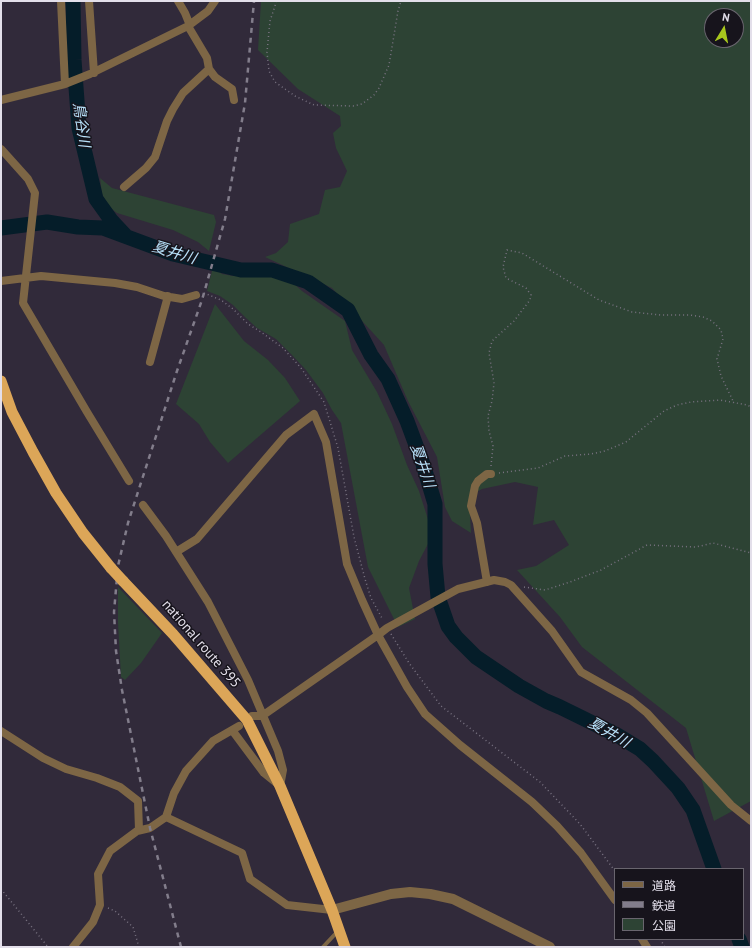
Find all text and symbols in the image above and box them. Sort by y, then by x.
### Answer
north arrow [704,8,744,48]
text: N [721,10,731,25]
water label: 鳥谷川 [69,101,93,149]
water label: 夏井川 [150,238,198,268]
water label: 夏井川 [406,442,438,490]
street label: national route 395 [158,597,244,691]
water label: 夏井川 [585,714,633,752]
legend [614,868,744,940]
text: 道路 [652,878,676,893]
text: 鉄道 [652,898,676,913]
text: 公園 [652,918,676,933]

